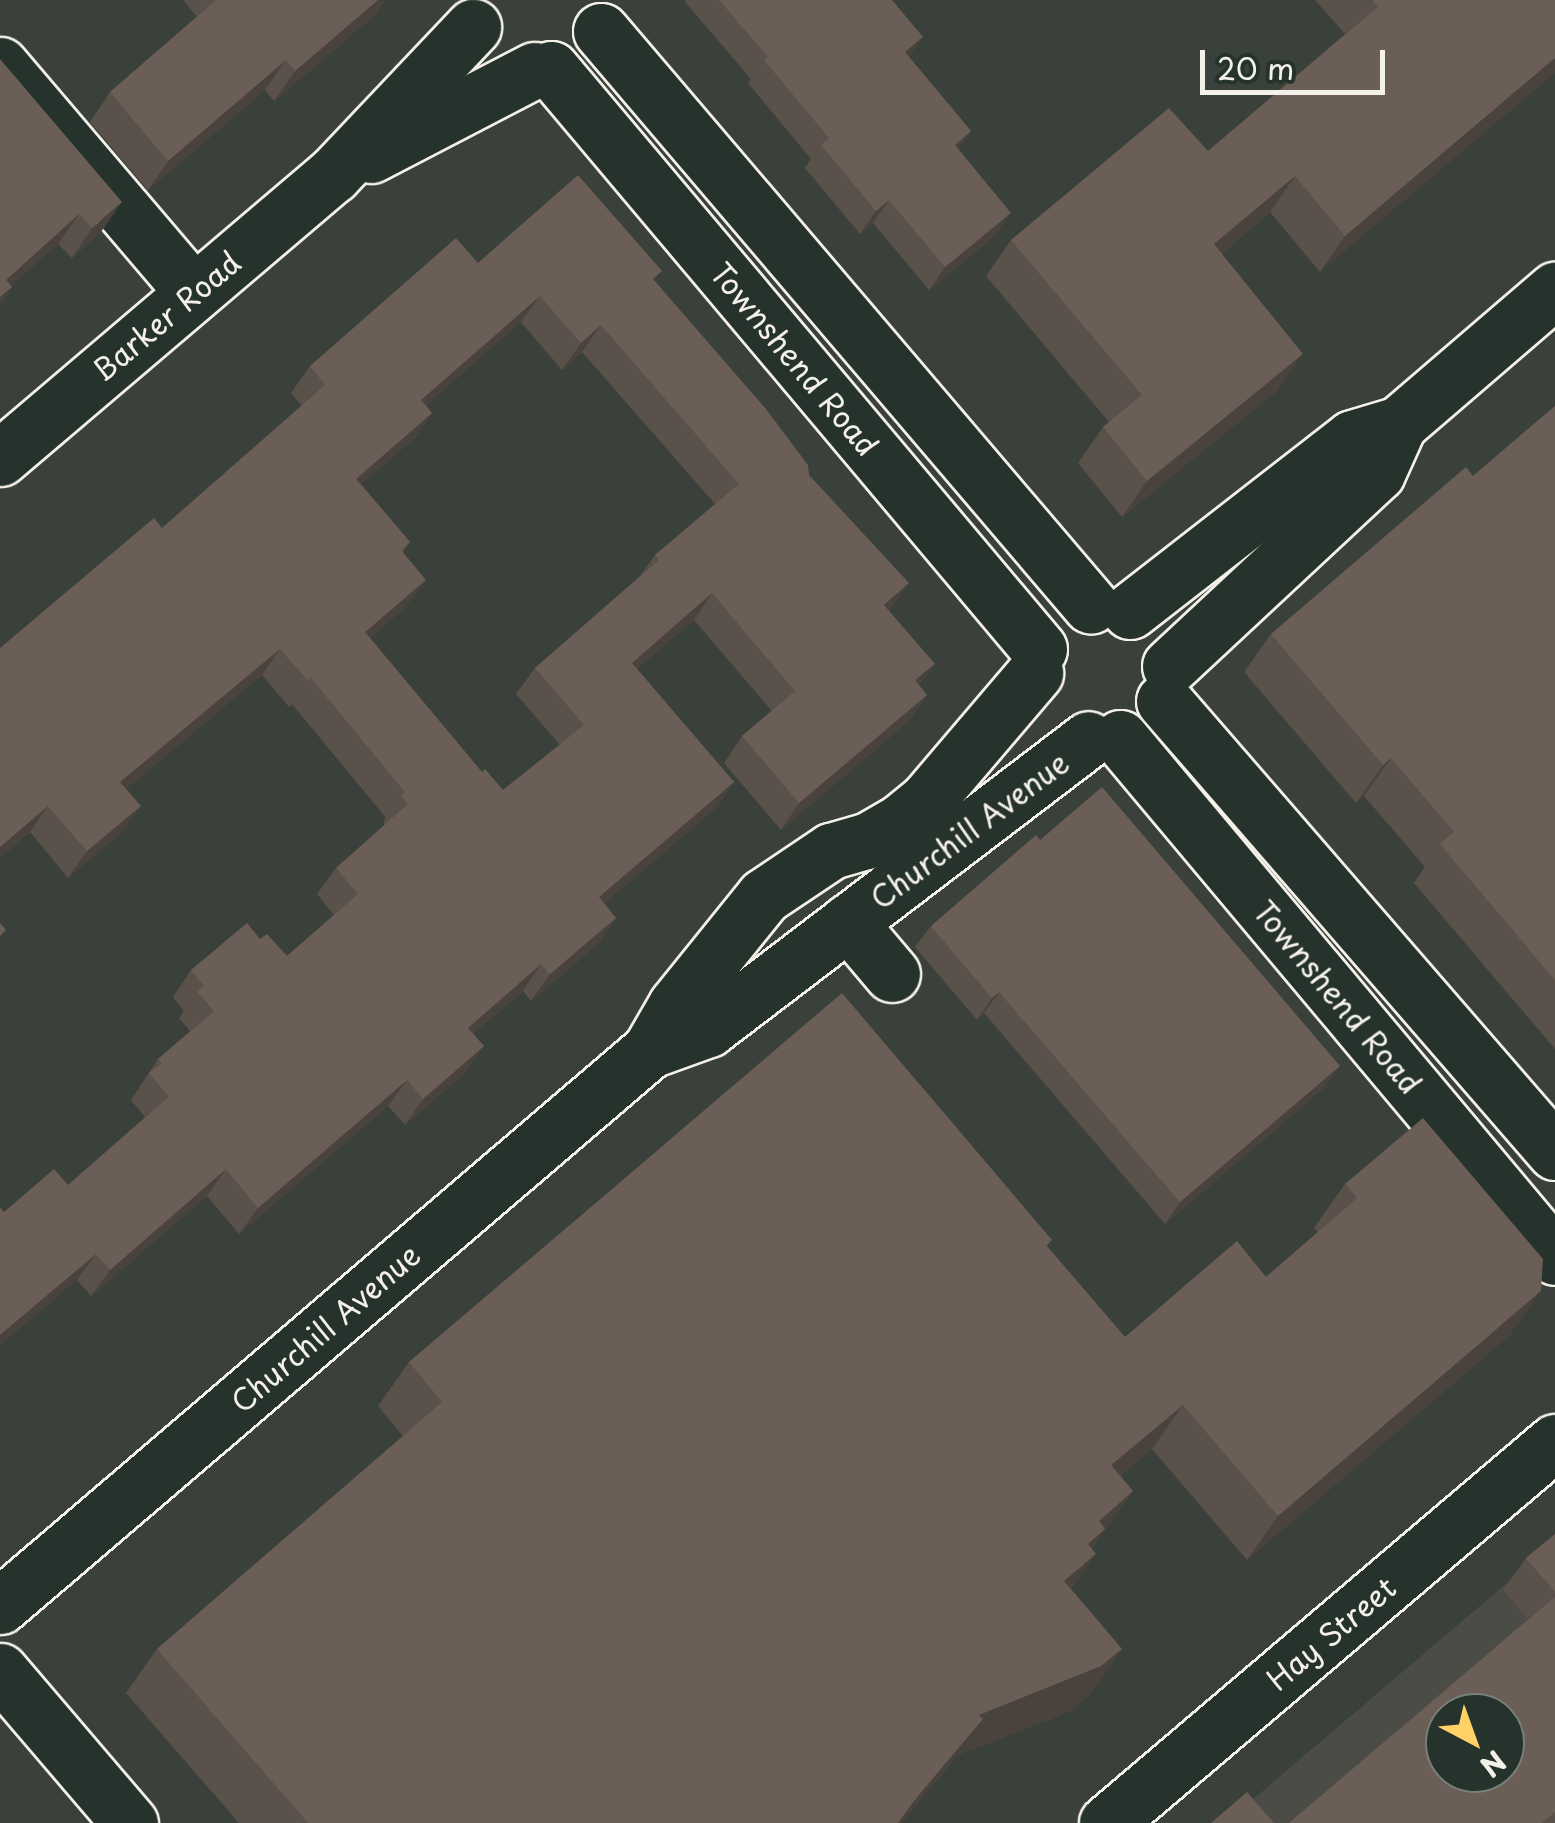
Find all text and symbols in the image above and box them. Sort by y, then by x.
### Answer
scale bar [1205,30,1390,92]
text: 20 m [1217,45,1294,90]
street label: Barker Road [84,243,248,389]
street label: Townshend Road [704,255,886,463]
street label: Churchill Avenue [863,744,1075,916]
street label: Townshend Road [1247,893,1429,1101]
street label: Churchill Avenue [223,1236,427,1420]
street label: Hay Street [1259,1568,1403,1698]
north arrow [1425,1693,1525,1793]
text: N [1471,1741,1516,1788]

